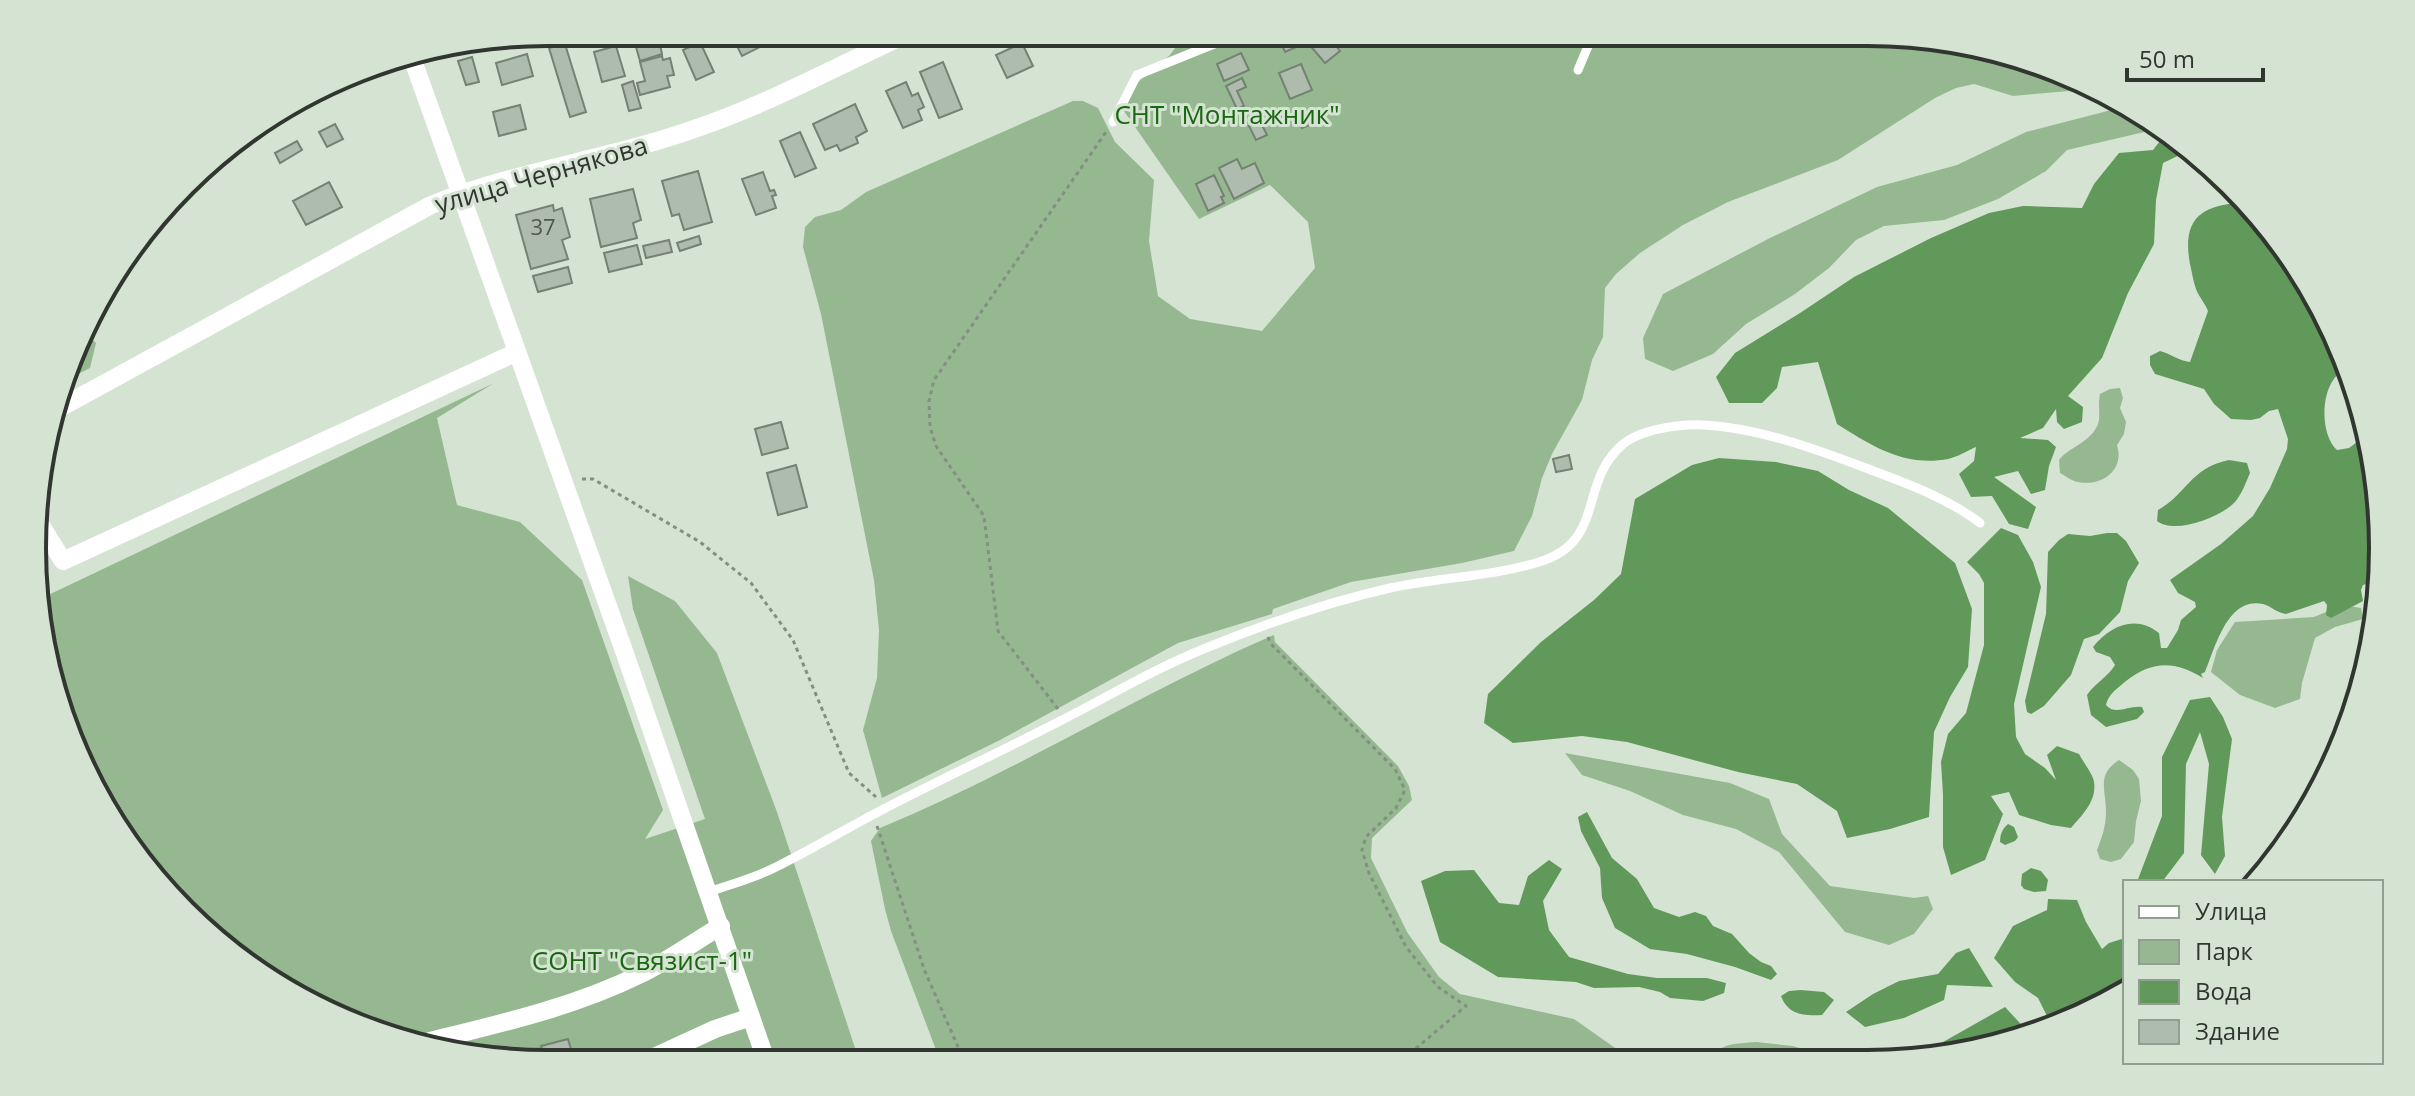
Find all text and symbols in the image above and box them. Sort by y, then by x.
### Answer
scale bar [2127,32,2263,82]
text: 50 m [2139,42,2195,75]
park label: СНТ "Монтажник" [1114,96,1340,132]
street label: улица Чернякова [430,126,652,222]
house number: 37 [530,211,556,241]
legend [2123,880,2383,1064]
text: Улица [2195,894,2267,927]
text: Парк [2195,934,2253,967]
park label: СОНТ "Связист-1" [532,942,752,978]
text: Вода [2195,974,2252,1007]
text: Здание [2195,1014,2280,1047]

